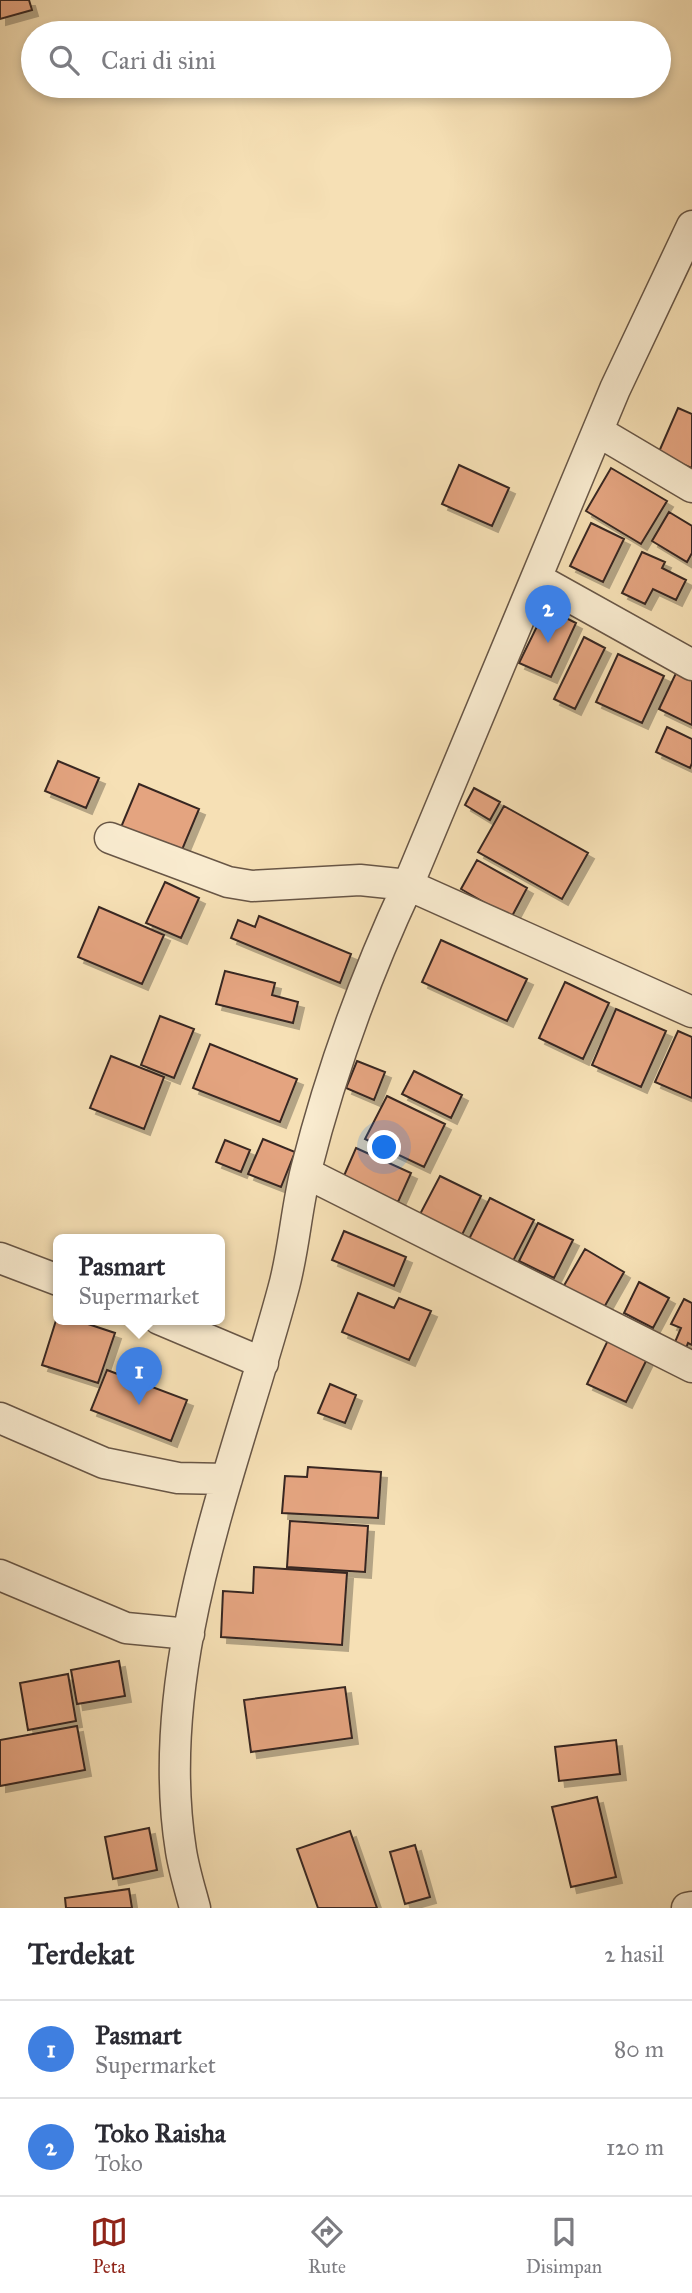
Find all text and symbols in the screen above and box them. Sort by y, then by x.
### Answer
search box [21,21,671,98]
icon: search [45,41,83,79]
text: Cari di sini [101,44,216,76]
pin: 2 [525,585,571,643]
your location [367,1130,401,1164]
popup [53,1234,225,1325]
text: Pasmart [79,1250,165,1282]
text: Supermarket [79,1282,199,1310]
pin: 1 [116,1347,162,1405]
text: Terdekat [28,1936,134,1972]
text: 2 hasil [604,1940,664,1968]
text: Pasmart [95,2019,182,2051]
text: 1 [46,2035,56,2063]
text: 80 m [614,2035,664,2063]
text: Supermarket [95,2051,216,2079]
text: Toko Raisha [95,2117,226,2149]
text: 2 [45,2133,57,2161]
text: 120 m [606,2133,664,2161]
text: Toko [95,2149,143,2177]
tab: Peta [90,2213,128,2278]
tab: Rute [308,2213,346,2278]
tab: Disimpan [526,2213,602,2278]

